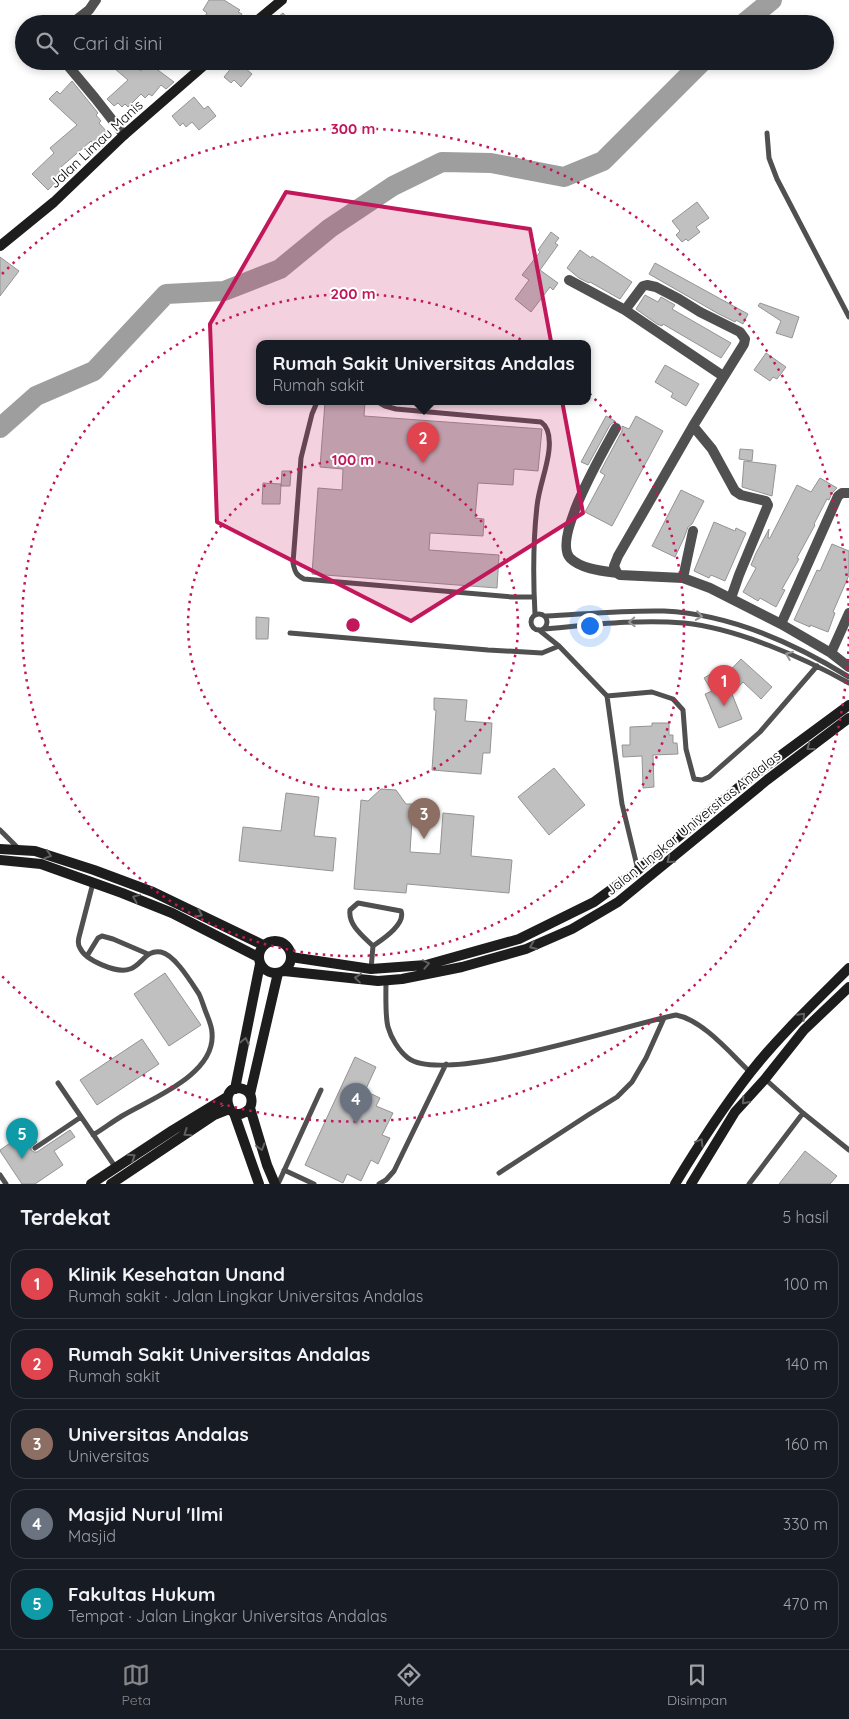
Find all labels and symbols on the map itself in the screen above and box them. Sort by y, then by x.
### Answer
street label: Jalan Limau Manis [46,96,146,192]
text: 300 m [331,119,375,138]
text: 200 m [331,284,376,303]
pin: 2 [407,422,439,463]
text: 100 m [332,450,374,469]
one-way arrow [695,610,703,620]
your location [577,613,603,639]
centre of rings [344,616,362,634]
one-way arrow [628,617,636,628]
one-way arrow [785,651,794,661]
pin: 1 [708,665,740,706]
one-way arrow [806,741,816,750]
street label: Jalan Lingkar Universitas Andalas [602,747,784,899]
pin: 3 [408,798,440,839]
one-way arrow [43,850,52,860]
one-way arrow [667,855,676,863]
one-way arrow [132,894,141,905]
one-way arrow [194,908,203,918]
one-way arrow [529,939,538,950]
one-way arrow [422,959,431,969]
one-way arrow [354,973,362,984]
one-way arrow [796,1012,805,1021]
one-way arrow [240,1037,250,1046]
pin: 4 [340,1083,372,1124]
one-way arrow [742,1095,751,1104]
pin: 5 [6,1118,38,1159]
one-way arrow [183,1127,193,1136]
one-way arrow [694,1139,704,1148]
one-way arrow [255,1142,265,1150]
one-way arrow [126,1154,136,1163]

